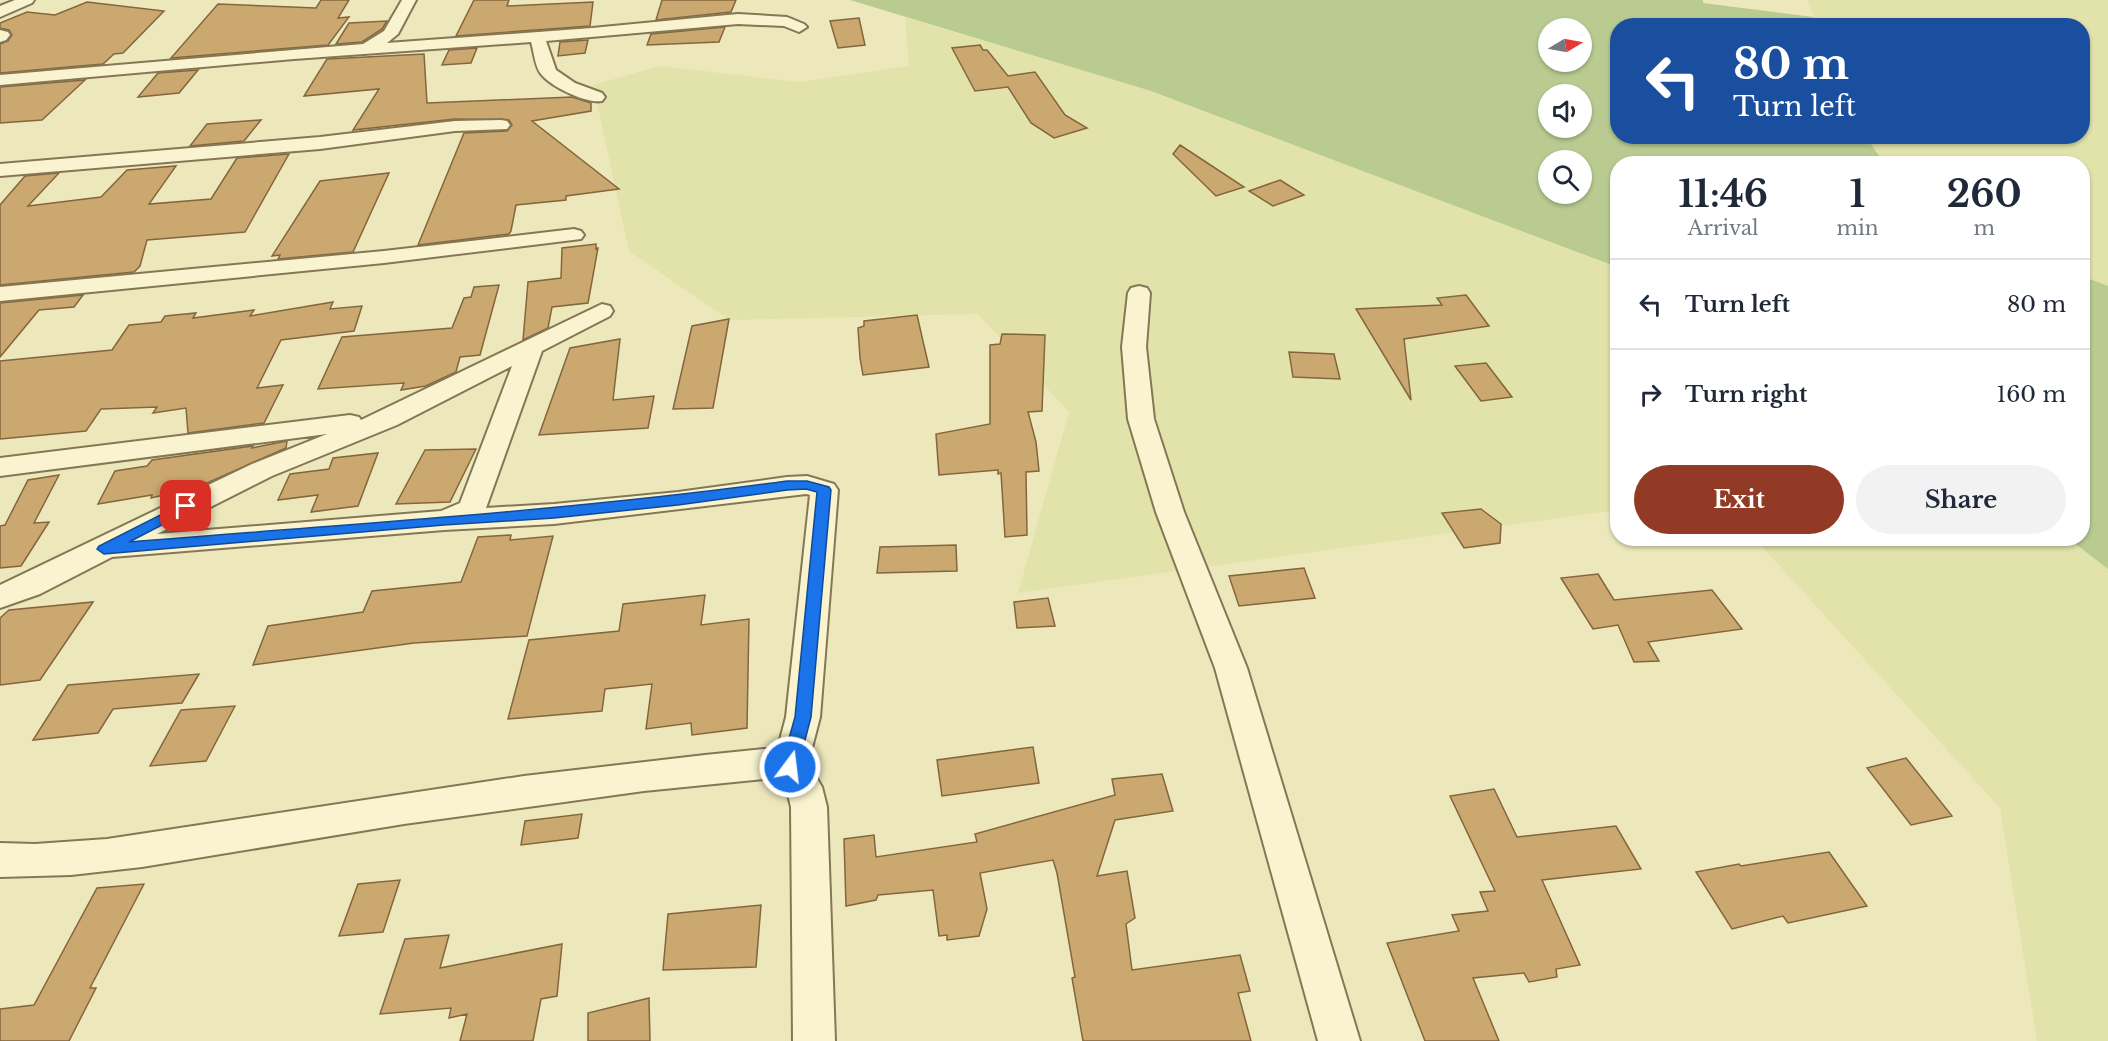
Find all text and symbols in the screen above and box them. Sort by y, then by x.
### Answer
north arrow [1538,18,1592,72]
map controls [1538,18,1592,204]
text: 80 m [1733,38,1849,90]
icon: left [1634,42,1712,120]
button: sound [1538,84,1592,138]
text: Turn left [1733,90,1856,123]
button: search [1538,150,1592,204]
text: 11:46 [1678,172,1768,217]
text: 1 [1850,172,1865,217]
text: 260 [1947,172,2022,217]
text: Arrival [1688,216,1759,240]
text: min [1836,216,1878,240]
text: m [1974,216,1995,240]
icon: left [1634,288,1667,321]
text: Turn left [1685,291,1790,318]
text: 80 m [2007,291,2066,318]
icon: right [1634,378,1667,411]
text: Turn right [1685,381,1807,408]
text: 160 m [1996,381,2066,408]
button: Exit [1634,465,1844,534]
button: Share [1856,465,2066,534]
pin [160,480,211,531]
icon: arrive [169,489,202,522]
position arrow [758,735,822,799]

